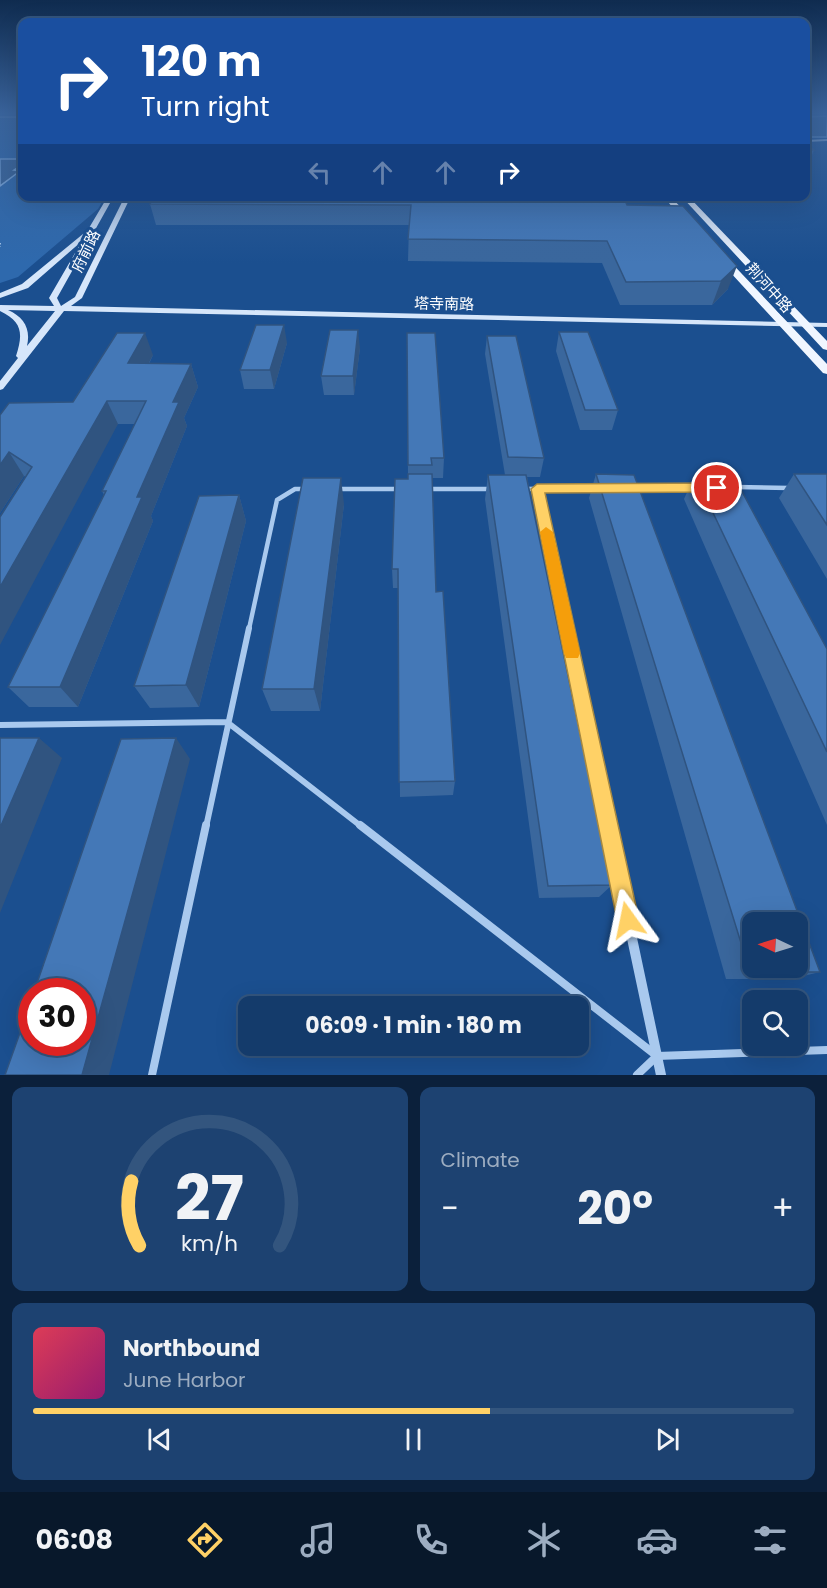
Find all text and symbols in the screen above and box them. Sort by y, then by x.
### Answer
text: 120 m [141,32,262,91]
icon: right [42,42,120,120]
text: Turn right [141,88,270,125]
icon: left [303,156,336,189]
icon: ahead [366,156,399,189]
icon: ahead [429,156,462,189]
icon: right [492,156,525,189]
street label: 府前路 [66,226,105,276]
street label: 荆河中路 [741,258,797,317]
street label: 塔寺南路 [414,292,474,315]
pin [691,462,742,513]
icon: arrive [700,471,733,504]
position arrow [596,888,660,952]
north arrow [742,912,808,978]
map controls [742,912,808,1056]
speed limit sign: 30 [18,978,96,1056]
button: search [742,990,808,1056]
text: 06:09 · 1 min · 180 m [305,1010,522,1041]
text: Climate [441,1146,520,1174]
text: 27 [175,1154,244,1242]
text: 20° [577,1177,653,1240]
text: − [441,1185,459,1232]
text: + [771,1185,794,1232]
text: km/h [181,1228,238,1259]
text: Northbound [123,1333,260,1364]
text: June Harbor [123,1366,246,1394]
icon: previous [143,1423,176,1456]
icon: pause [397,1423,430,1456]
icon: next [651,1423,684,1456]
icon: directions [184,1519,226,1561]
icon: music [297,1519,339,1561]
icon: phone [410,1519,452,1561]
icon: climate [523,1519,565,1561]
icon: car [636,1519,678,1561]
icon: filters [749,1519,791,1561]
text: 06:08 [36,1521,113,1558]

